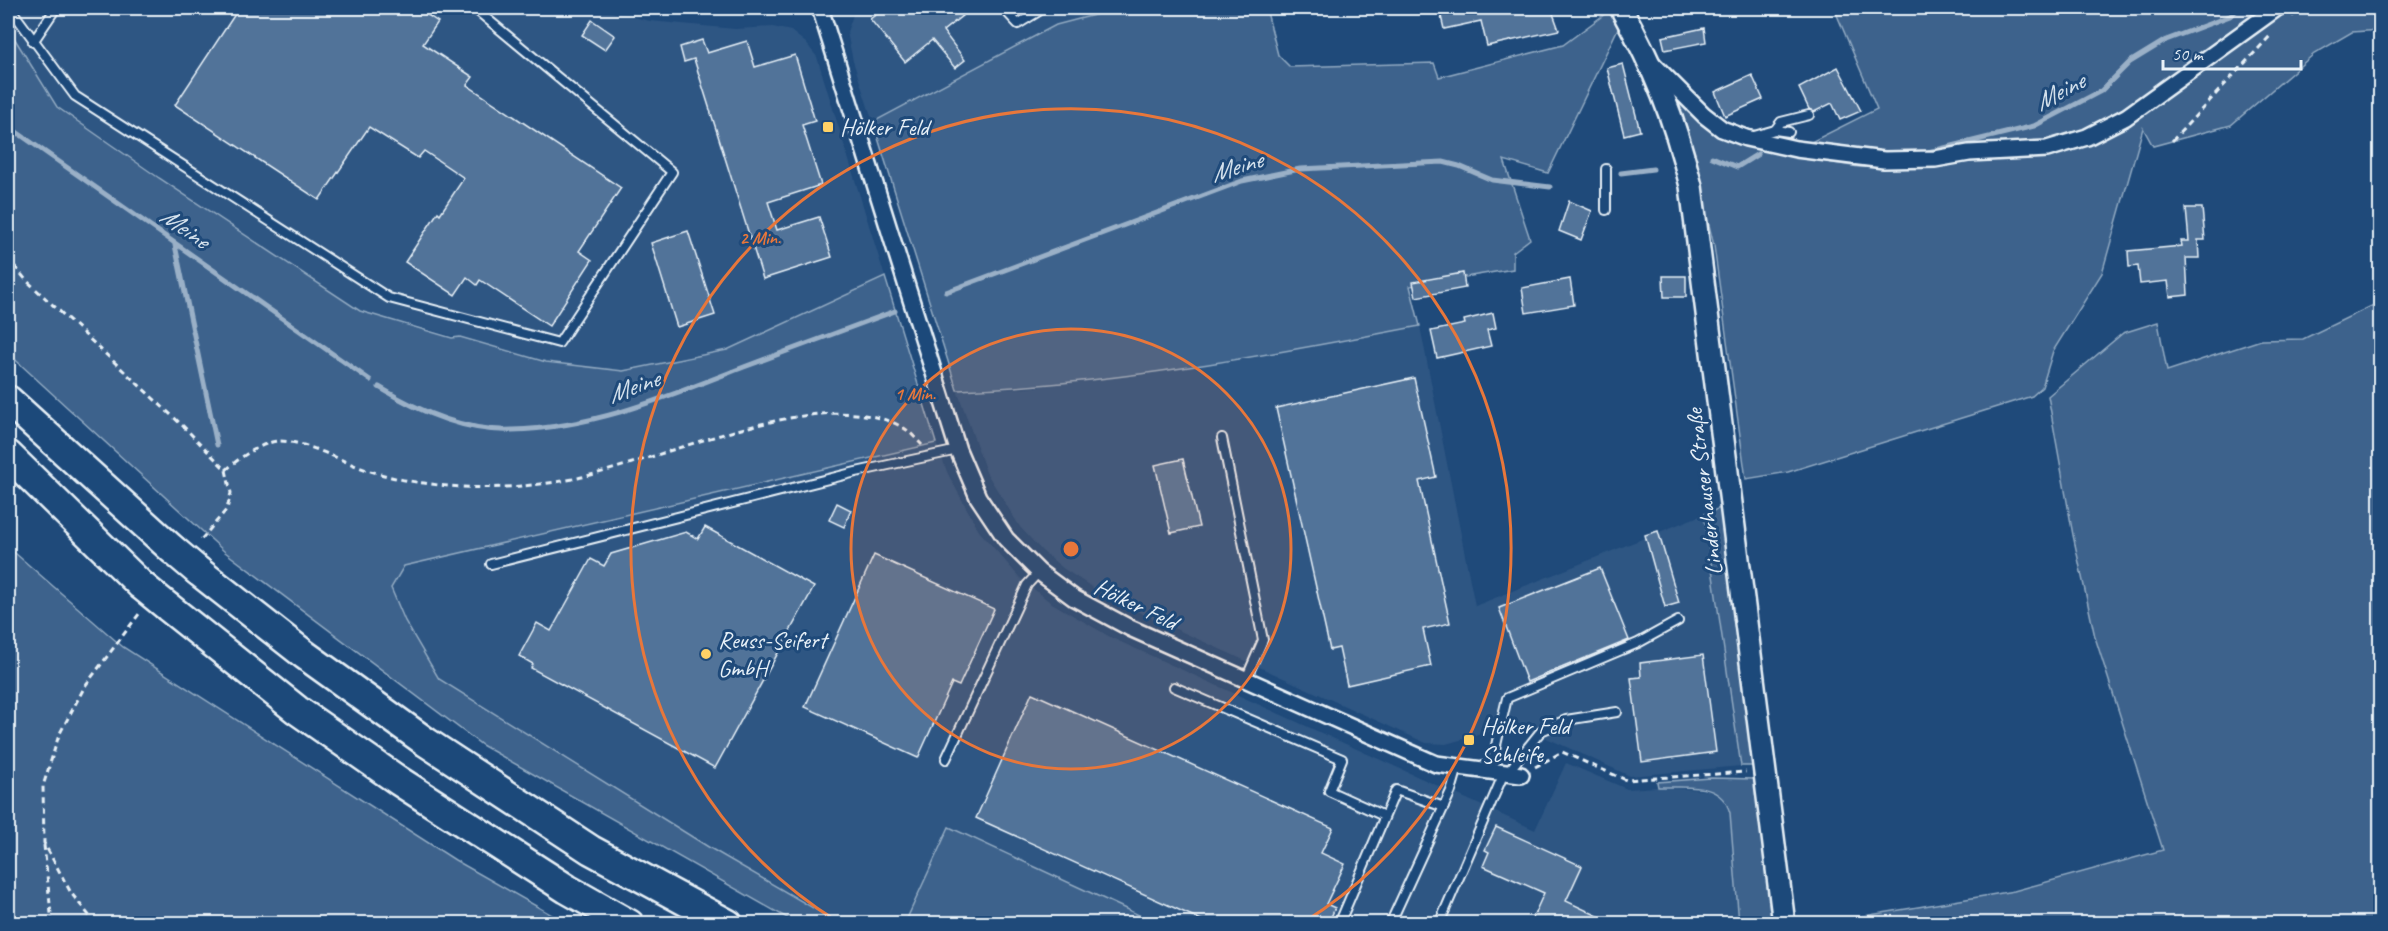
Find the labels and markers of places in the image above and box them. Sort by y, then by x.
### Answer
place label: Hölker Feld [840,112,932,142]
marker: Hölker Feld [821,120,835,134]
centre of rings [1061,539,1081,559]
place label: Reuss-Seifert GmbH [718,625,829,683]
marker: Reuss-Seifert GmbH [699,647,713,661]
place label: Hölker Feld Schleife [1481,711,1573,769]
marker: Hölker Feld Schleife [1462,733,1476,747]

